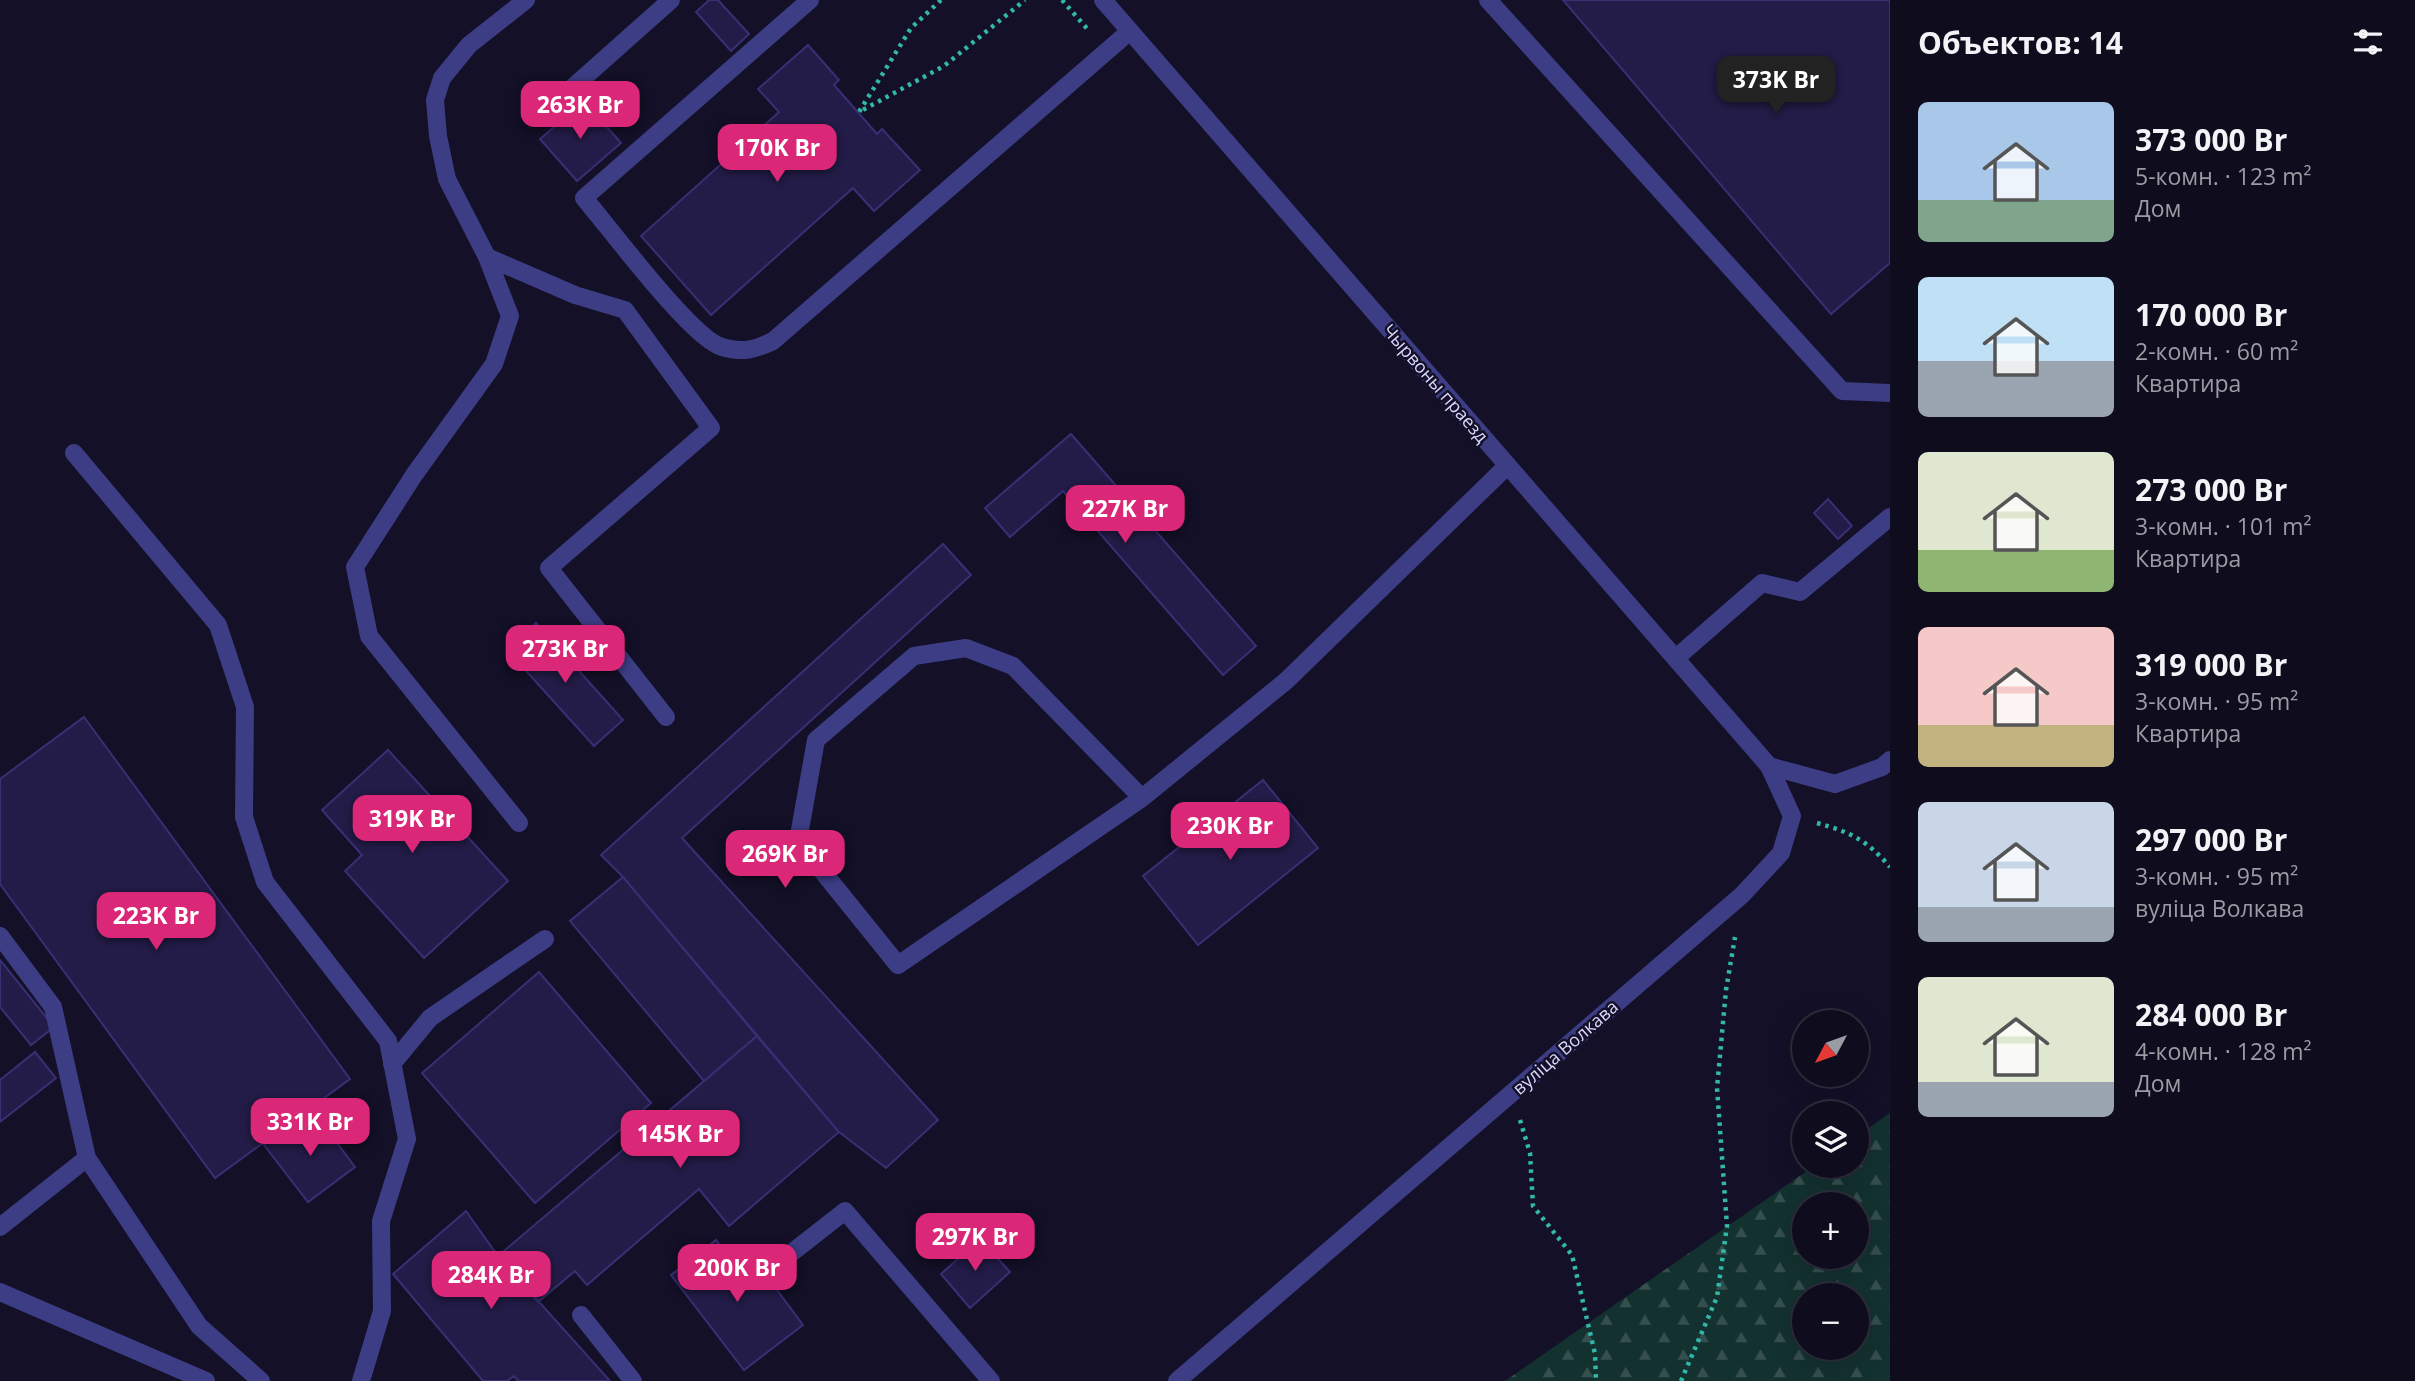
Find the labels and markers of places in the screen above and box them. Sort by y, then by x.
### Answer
pin: 373K Br [1711,57,1841,116]
pin: 263K Br [515,82,645,141]
pin: 170K Br [712,124,842,184]
pin: 227K Br [1060,486,1190,545]
pin: 273K Br [500,626,630,685]
pin: 319K Br [347,796,477,855]
pin: 230K Br [1165,802,1295,862]
pin: 269K Br [720,830,850,890]
pin: 223K Br [91,892,221,952]
pin: 331K Br [245,1098,375,1158]
pin: 145K Br [615,1110,745,1170]
pin: 297K Br [910,1214,1040,1273]
pin: 200K Br [672,1244,802,1304]
pin: 284K Br [426,1252,556,1311]

